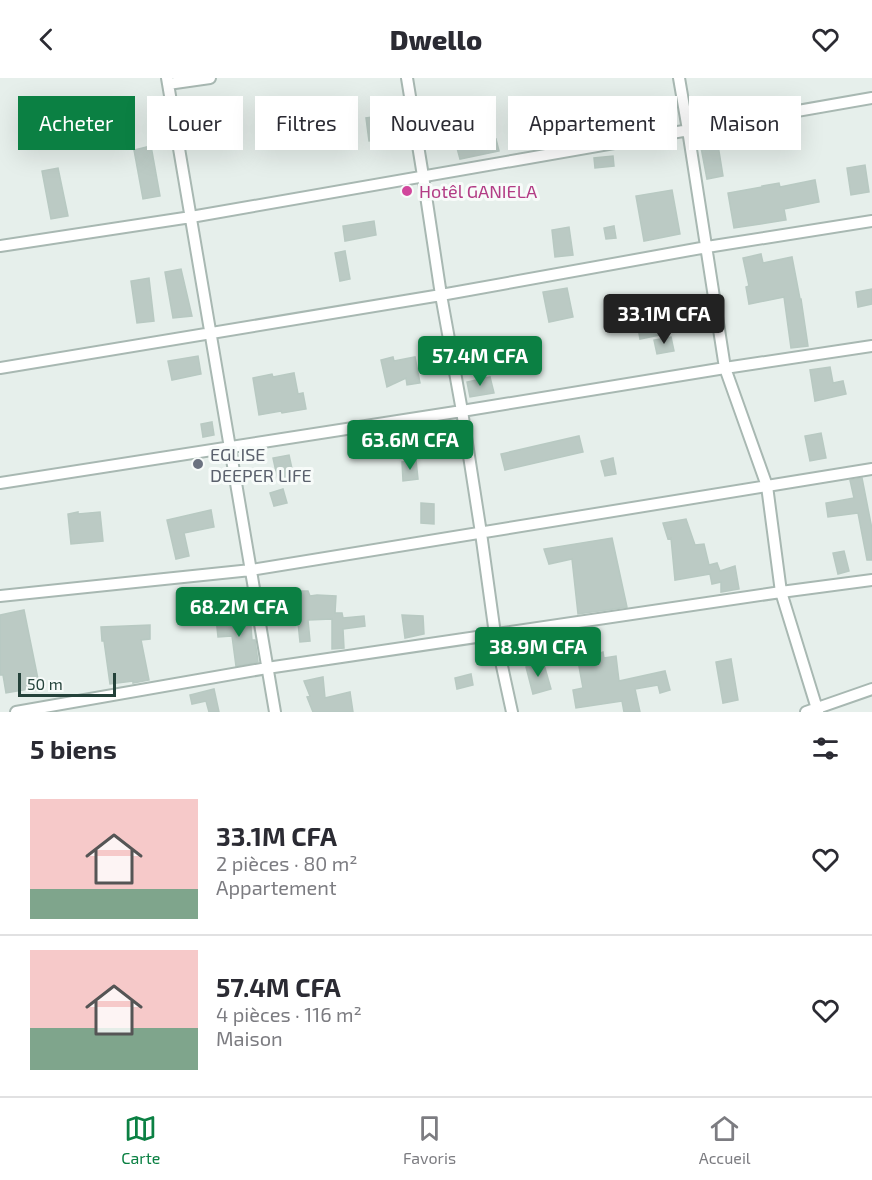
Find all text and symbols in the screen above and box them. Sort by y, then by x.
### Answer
icon: back [30,23,63,56]
text: Dwello [390,23,482,55]
icon: heart [809,23,842,56]
chip: Acheter [18,96,135,150]
chip: Louer [147,96,243,150]
chip: Filtres [255,96,358,150]
chip: Nouveau [370,96,496,150]
chip: Appartement [508,96,677,150]
chip: Maison [689,96,801,150]
place label: Hotêl GANIELA [419,180,538,202]
marker: Hotêl GANIELA [400,184,414,198]
pin: 33.1M CFA [595,294,733,345]
text: 33.1M CFA [618,301,711,325]
pin: 57.4M CFA [411,336,549,387]
text: 57.4M CFA [432,343,528,367]
pin: 63.6M CFA [341,420,479,471]
text: 63.6M CFA [361,427,459,451]
place label: EGLISE DEEPER LIFE [210,443,312,486]
marker: EGLISE DEEPER LIFE [191,457,205,471]
pin: 68.2M CFA [170,587,308,638]
text: 68.2M CFA [190,594,288,618]
pin: 38.9M CFA [469,627,607,678]
text: 38.9M CFA [489,634,587,658]
scale bar [18,670,116,698]
text: 50 m [27,674,63,693]
icon: filters [809,732,842,765]
text: 5 biens [30,733,117,764]
text: 33.1M CFA [216,820,337,851]
icon: home [78,823,150,895]
icon: heart [809,843,842,876]
text: 2 pièces · 80 m² [216,851,358,875]
text: Appartement [216,875,337,899]
text: 57.4M CFA [216,971,341,1002]
icon: home [78,974,150,1046]
icon: heart [809,994,842,1027]
text: 4 pièces · 116 m² [216,1002,362,1026]
text: Maison [216,1026,283,1050]
tab: Carte [121,1112,160,1167]
tab: Favoris [403,1112,456,1167]
tab: Accueil [699,1112,751,1167]

